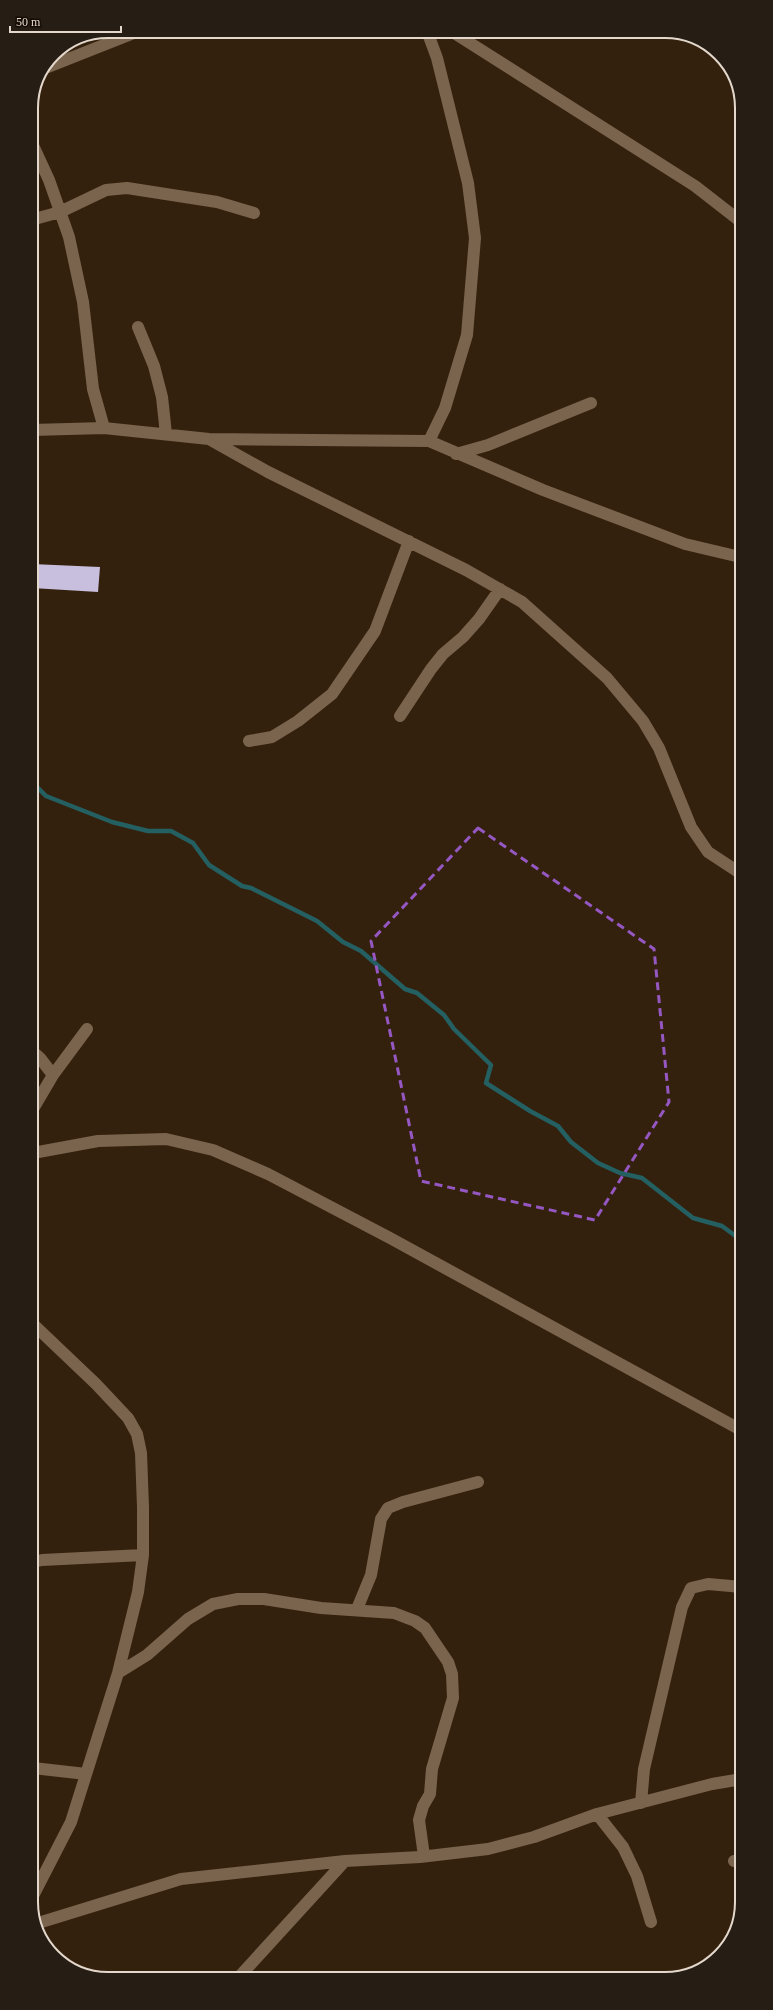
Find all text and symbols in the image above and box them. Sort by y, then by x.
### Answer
scale bar [10,8,121,34]
text: 50 m [16,15,41,29]

